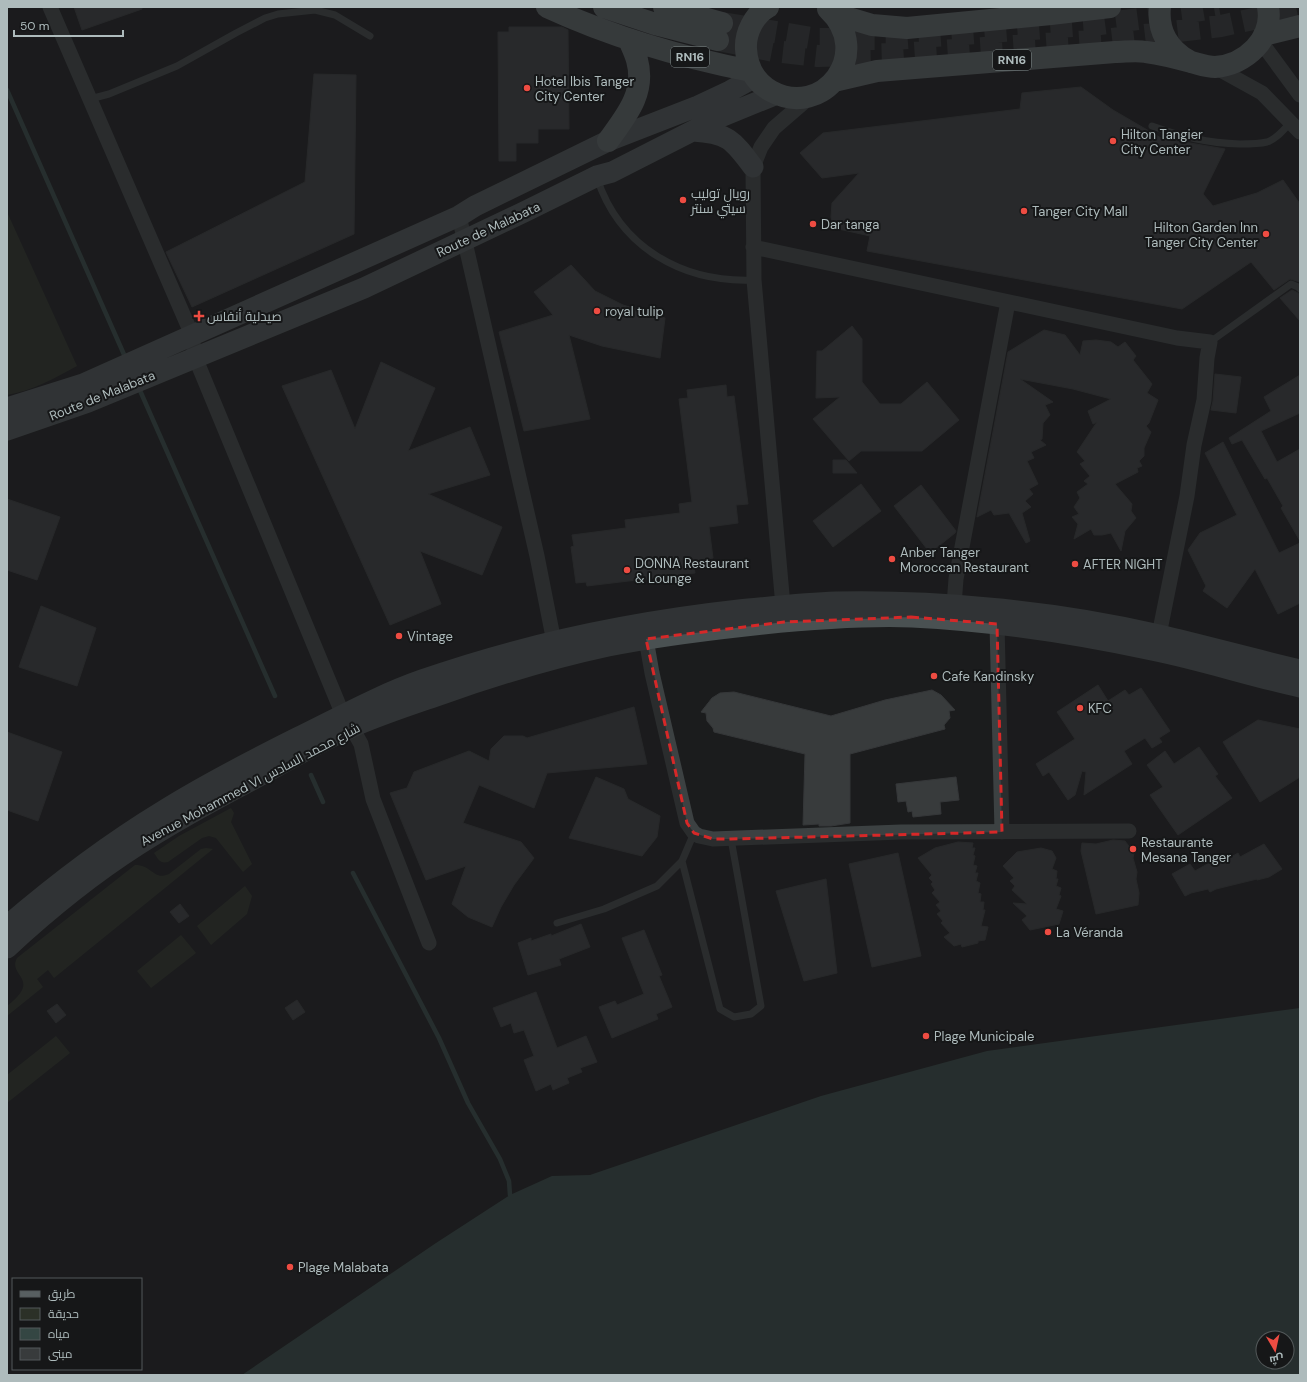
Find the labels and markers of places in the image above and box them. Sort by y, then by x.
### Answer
place label: Hotel Ibis Tanger City Center [535,73,634,105]
marker: Hotel Ibis Tanger City Center [522,83,532,93]
place label: Hilton Tangier City Center [1121,126,1203,158]
marker: Hilton Tangier City Center [1108,136,1118,146]
place label: رويال توليب سيتي سنتر [690,185,750,219]
marker: رويال توليب سيتي سنتر [678,195,688,205]
place label: Tanger City Mall [1032,203,1128,220]
marker: Tanger City Mall [1019,206,1029,216]
place label: Dar tanga [821,216,879,233]
marker: Dar tanga [808,219,818,229]
place label: Hilton Garden Inn Tanger City Center [1145,219,1258,251]
marker: Hilton Garden Inn Tanger City Center [1261,229,1271,239]
place label: royal tulip [605,303,664,320]
marker: royal tulip [592,306,602,316]
place label: صيدلية أنفاس [207,308,282,325]
marker: صيدلية أنفاس [194,311,204,321]
place label: Anber Tanger Moroccan Restaurant [900,544,1029,576]
marker: Anber Tanger Moroccan Restaurant [887,554,897,564]
place label: DONNA Restaurant & Lounge [635,555,749,587]
place label: AFTER NIGHT [1083,556,1162,573]
marker: AFTER NIGHT [1070,559,1080,569]
marker: DONNA Restaurant & Lounge [622,565,632,575]
place label: Vintage [407,628,453,645]
marker: Vintage [394,631,404,641]
place label: Cafe Kandinsky [942,668,1034,685]
marker: Cafe Kandinsky [929,671,939,681]
place label: KFC [1088,700,1112,717]
marker: KFC [1075,703,1085,713]
place label: Restaurante Mesana Tanger [1141,834,1231,866]
marker: Restaurante Mesana Tanger [1128,844,1138,854]
place label: La Véranda [1056,924,1123,941]
marker: La Véranda [1043,927,1053,937]
place label: Plage Municipale [934,1028,1034,1045]
marker: Plage Municipale [921,1031,931,1041]
place label: Plage Malabata [298,1259,389,1276]
marker: Plage Malabata [285,1262,295,1272]

